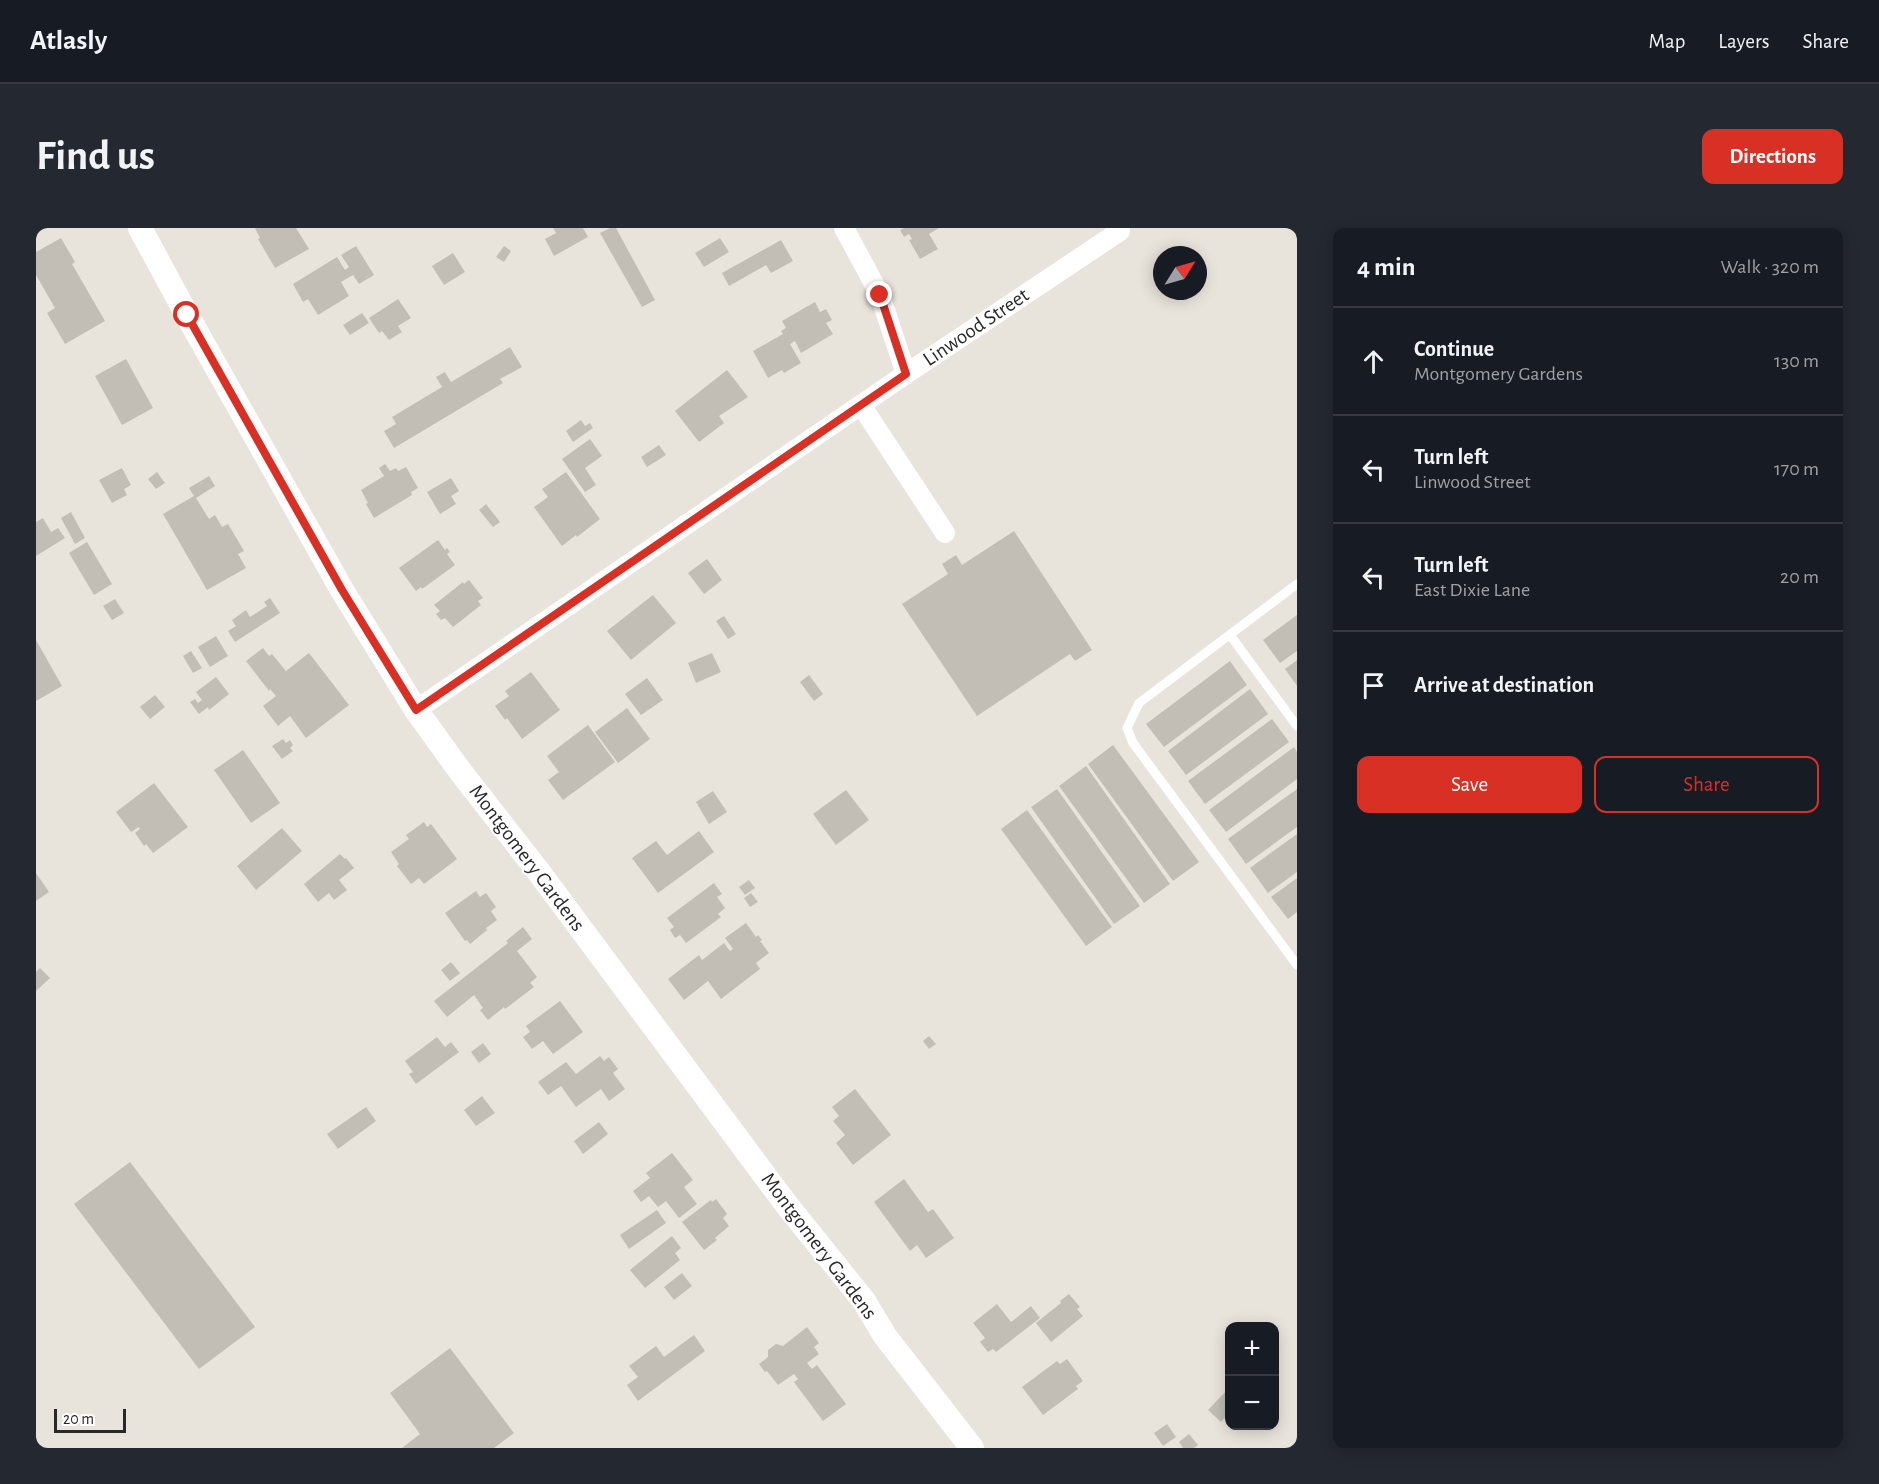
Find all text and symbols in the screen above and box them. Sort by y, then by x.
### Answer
text: Atlasly [30,27,107,55]
text: Map [1649,31,1685,52]
text: Layers [1718,31,1769,52]
text: Share [1802,31,1849,52]
button: Directions [1702,129,1843,184]
text: Find us [36,135,155,177]
north arrow [1153,246,1207,300]
text: 4 min [1357,254,1416,280]
text: Walk · 320 m [1721,257,1819,277]
route end [866,281,892,307]
street label: Linwood Street [919,284,1033,370]
route start [173,301,199,327]
text: Continue [1414,338,1494,360]
icon: ahead [1357,345,1390,378]
text: 130 m [1774,351,1819,371]
text: Montgomery Gardens [1414,364,1583,384]
text: Turn left [1414,446,1488,468]
icon: left [1357,453,1390,486]
text: 170 m [1774,459,1819,479]
text: Linwood Street [1414,472,1531,492]
text: Turn left [1414,554,1488,576]
icon: left [1357,561,1390,594]
text: 20 m [1780,567,1819,587]
text: East Dixie Lane [1414,580,1530,600]
icon: arrive [1357,669,1390,702]
text: Arrive at destination [1414,674,1594,696]
button: Save [1357,756,1582,813]
button: Share [1594,756,1819,813]
street label: Montgomery Gardens [465,781,589,935]
street label: Montgomery Gardens [757,1169,881,1323]
map controls [1225,1322,1279,1430]
button: + [1225,1322,1279,1376]
button: − [1225,1376,1279,1430]
scale bar [54,1406,126,1434]
text: 20 m [63,1411,94,1427]

